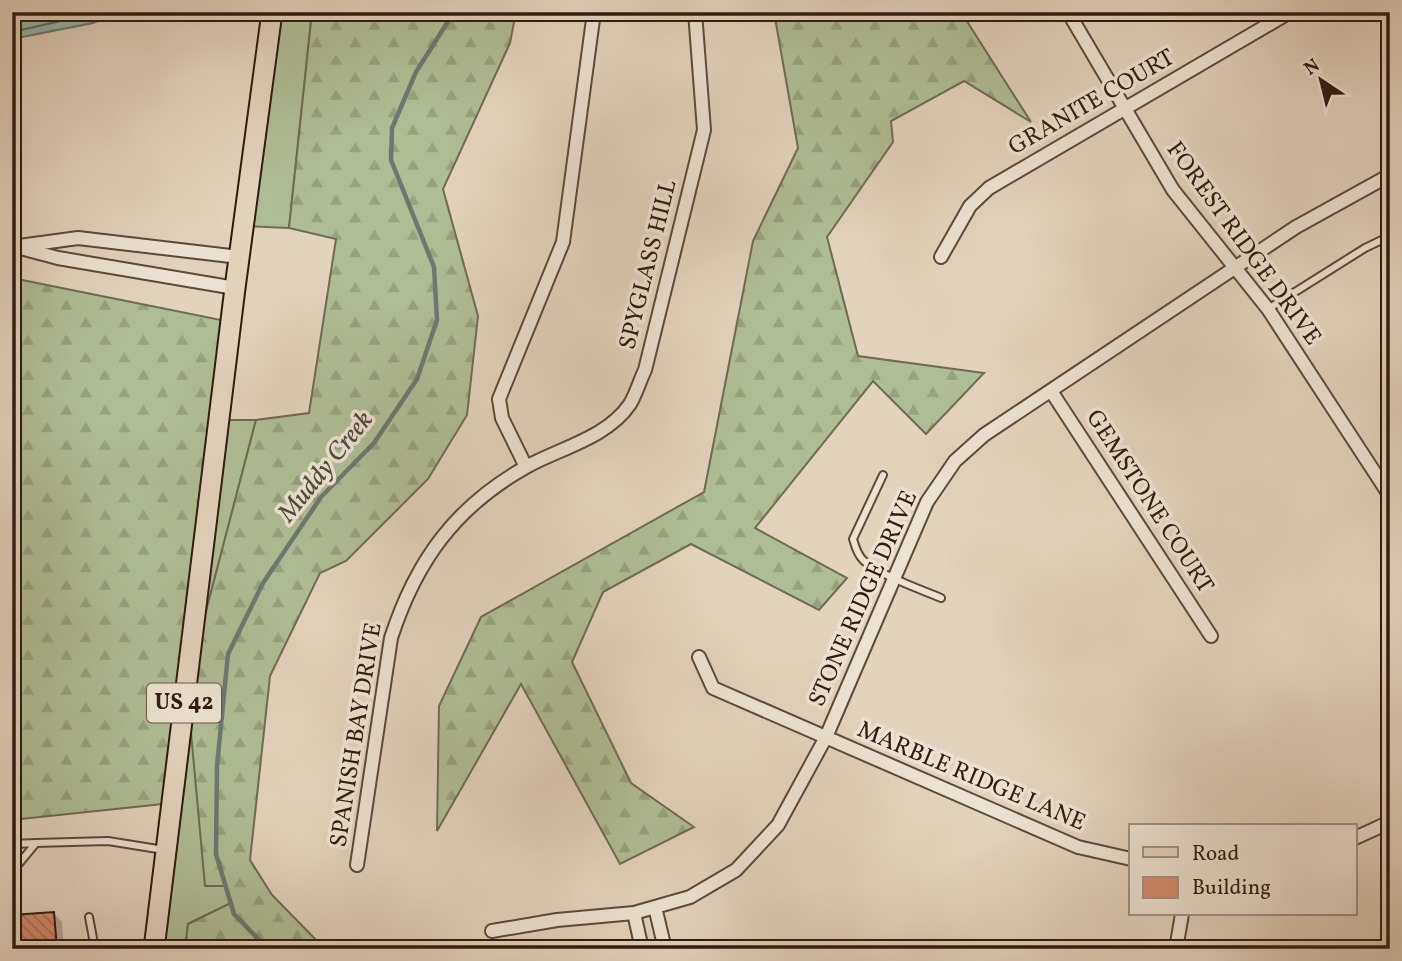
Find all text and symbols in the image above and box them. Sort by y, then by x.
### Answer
street label: GRANITE COURT [1003,42,1181,164]
north arrow [1286,46,1356,116]
text: N [1299,53,1326,82]
street label: FOREST RIDGE DRIVE [1157,135,1329,353]
street label: SPYGLASS HILL [611,176,687,354]
water label: Muddy Creek [269,404,382,531]
street label: GEMSTONE COURT [1077,404,1221,600]
street label: STONE RIDGE DRIVE [801,486,927,712]
street label: SPANISH BAY DRIVE [322,620,392,850]
road number: US 42 [147,684,221,722]
street label: MARBLE RIDGE LANE [852,713,1090,841]
legend [1129,824,1356,916]
text: Road [1192,840,1239,869]
text: Building [1192,874,1271,903]

